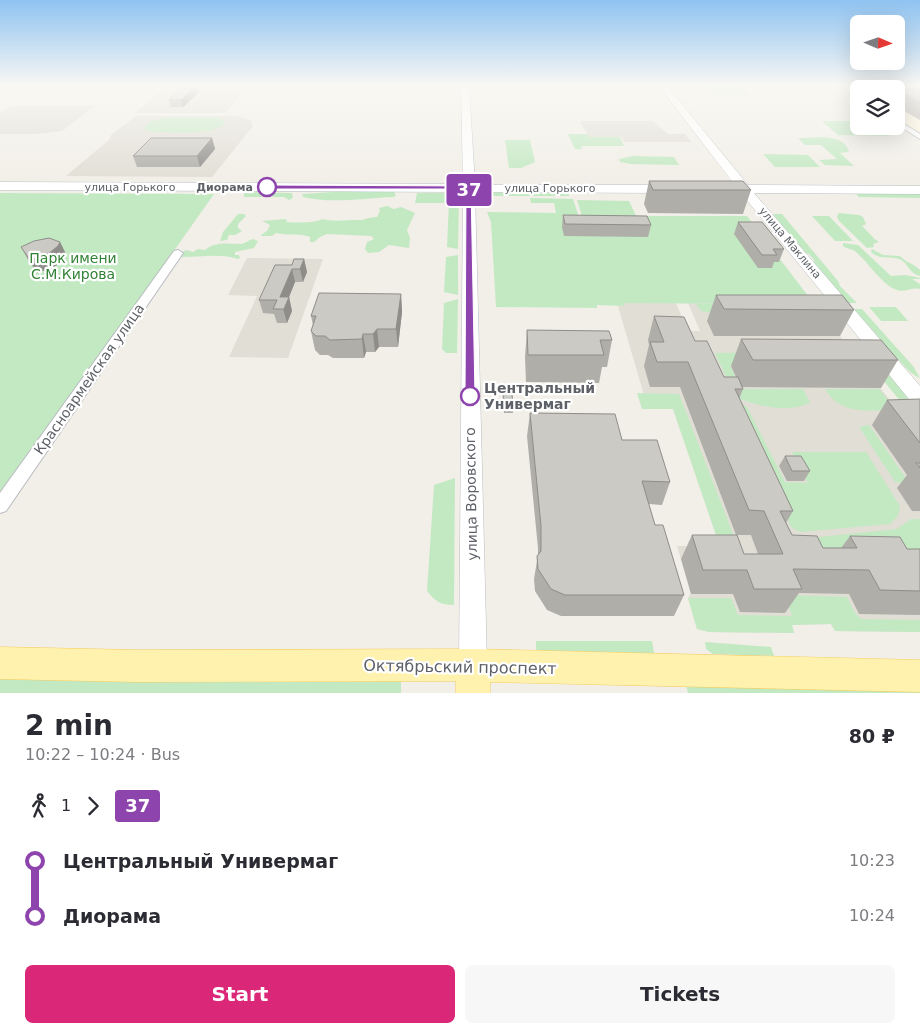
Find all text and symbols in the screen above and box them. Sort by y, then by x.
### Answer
north arrow [850,15,905,70]
map controls [850,15,905,135]
button: layers [850,80,905,135]
line badge: 37 [446,174,492,206]
marker: Диорама [257,177,277,197]
text: 37 [456,179,482,200]
street label: улица Горького [84,181,176,194]
place label: Диорама [196,181,253,194]
street label: улица Горького [504,182,596,195]
street label: улица Маклина [756,205,824,281]
park label: Парк имени С.М.Кирова [29,250,117,282]
street label: Красноармейская улица [31,300,147,458]
place label: Центральный Универмаг [484,380,595,412]
marker: Центральный Универмаг [460,386,480,406]
street label: улица Воровского [462,427,480,561]
street label: Октябрьский проспект [363,656,557,678]
text: 2 min [25,709,113,742]
text: 80 ₽ [849,725,895,747]
text: 10:22 – 10:24 · Bus [25,745,180,764]
icon: walk [25,792,53,820]
icon: forward [79,792,107,820]
text: 37 [125,795,150,816]
text: 1 [61,796,71,815]
text: Центральный Универмаг [63,850,338,872]
text: 10:23 [849,851,895,870]
text: Диорама [63,905,161,927]
text: 10:24 [849,906,895,925]
button: Start [25,965,455,1023]
button: Tickets [465,965,895,1023]

